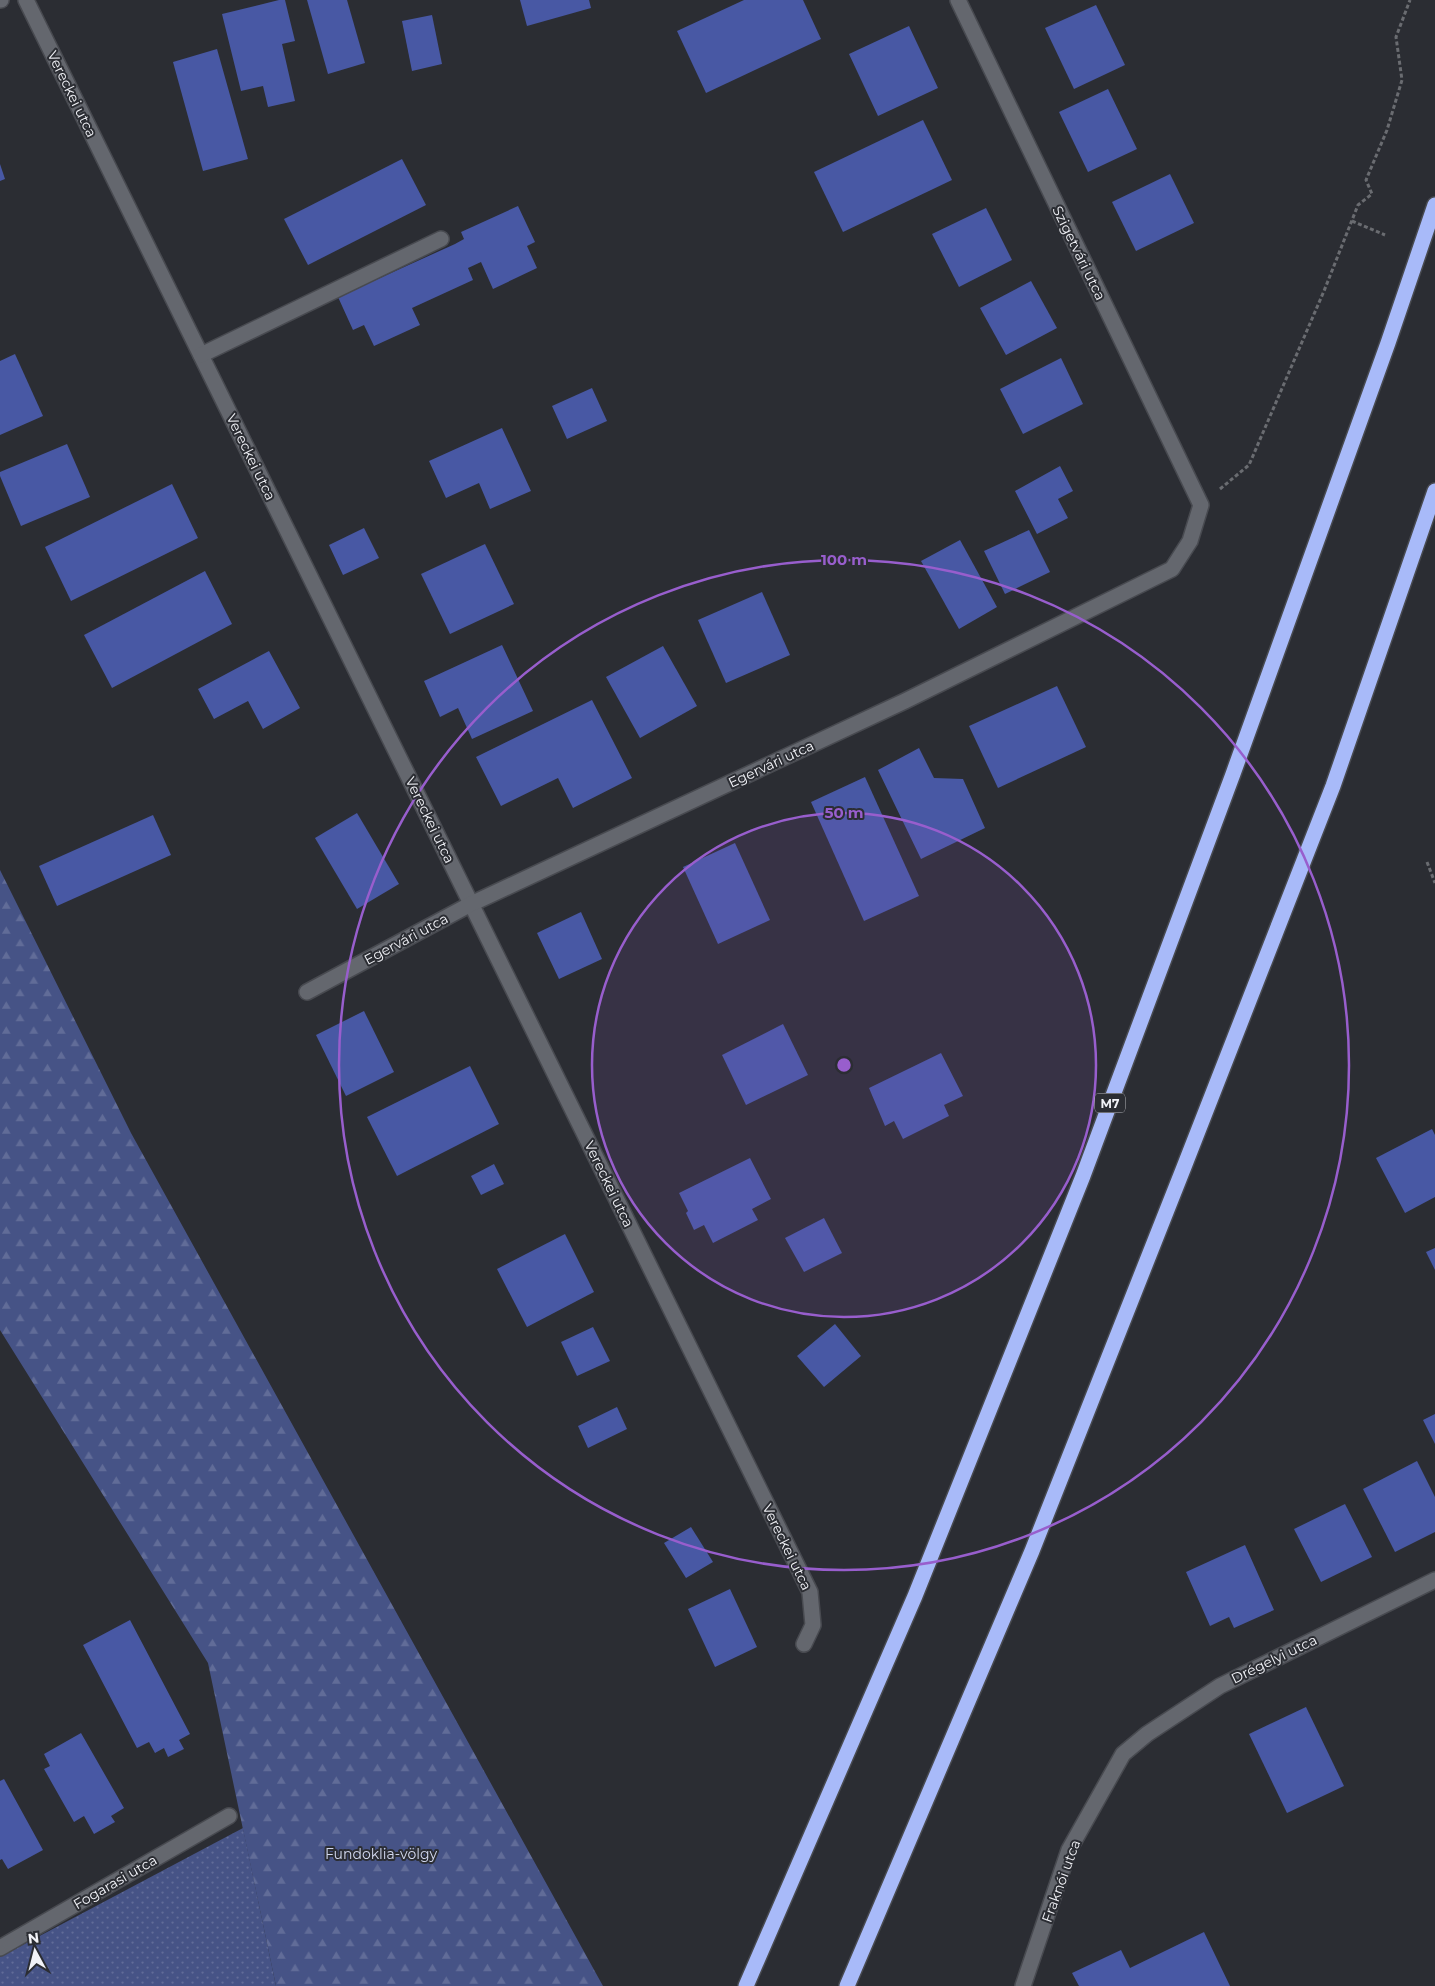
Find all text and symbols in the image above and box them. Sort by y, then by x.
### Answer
street label: Vereckei utca [43,48,101,140]
street label: Szigetvári utca [1048,203,1110,303]
street label: Vereckei utca [222,411,280,503]
text: 100 m [821,550,867,569]
street label: Egervári utca [725,736,817,792]
street label: Vereckei utca [401,774,459,866]
text: 50 m [824,803,864,822]
street label: Egervári utca [361,909,451,969]
centre of rings [835,1056,853,1074]
road number: M7 [1095,1094,1125,1112]
street label: Vereckei utca [580,1138,638,1230]
street label: Vereckei utca [758,1501,816,1593]
street label: Drégelyi utca [1228,1630,1320,1688]
street label: Fraknói utca [1038,1837,1084,1925]
park label: Fundoklia-völgy [325,1845,437,1863]
street label: Fogarasi utca [70,1851,160,1913]
north arrow [10,1926,60,1976]
text: N [27,1928,40,1948]

